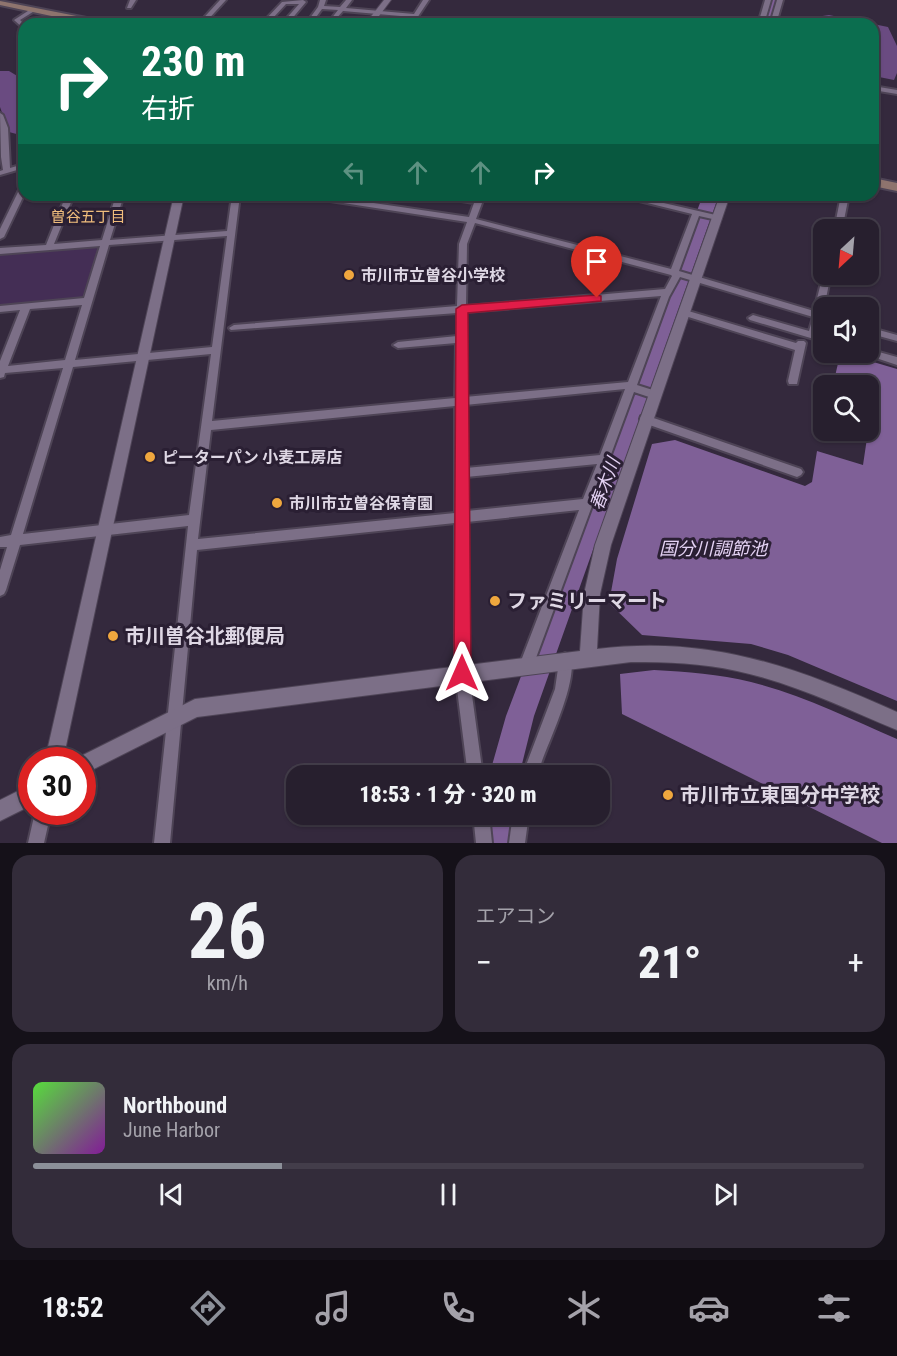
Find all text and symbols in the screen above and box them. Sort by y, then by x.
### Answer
text: 230 m [141,37,246,86]
icon: right [42,42,120,120]
text: 右折 [141,93,195,125]
icon: left [338,156,371,189]
icon: ahead [401,156,434,189]
icon: ahead [464,156,497,189]
icon: right [527,156,560,189]
district label: 曽谷五丁目 [50,208,126,226]
north arrow [813,219,879,285]
map controls [813,219,879,441]
pin [571,236,622,298]
icon: arrive [580,245,613,278]
place label: 市川市立曽谷小学校 [361,266,505,285]
marker: 市川市立曽谷小学校 [342,268,356,282]
button: sound [813,297,879,363]
button: search [813,375,879,441]
place label: ピーターパン 小麦工房店 [162,448,342,467]
marker: ピーターパン 小麦工房店 [143,450,157,464]
water label: 春木川 [585,453,624,513]
place label: 市川市立曽谷保育園 [289,494,433,513]
marker: 市川市立曽谷保育園 [270,496,284,510]
water label: 国分川調節池 [659,538,769,559]
place label: ファミリーマート [507,589,667,613]
marker: ファミリーマート [488,594,502,608]
place label: 市川曽谷北郵便局 [125,624,285,648]
marker: 市川曽谷北郵便局 [106,629,120,643]
position arrow [430,641,494,705]
speed limit sign: 30 [18,747,96,825]
text: 18:53 · 1 分 · 320 m [359,782,537,807]
place label: 市川市立東国分中学校 [680,783,880,807]
marker: 市川市立東国分中学校 [661,788,675,802]
text: 26 [188,886,267,977]
text: エアコン [476,904,556,928]
text: 21° [638,936,702,989]
text: − [476,943,492,982]
text: + [848,943,864,982]
text: km/h [207,971,248,995]
text: Northbound [123,1093,227,1118]
text: June Harbor [123,1118,220,1142]
icon: previous [155,1178,188,1211]
icon: pause [432,1178,465,1211]
icon: next [709,1178,742,1211]
icon: directions [187,1287,229,1329]
icon: music [312,1287,354,1329]
icon: phone [437,1287,479,1329]
icon: climate [563,1287,605,1329]
icon: car [688,1287,730,1329]
icon: filters [813,1287,855,1329]
text: 18:52 [42,1292,104,1324]

